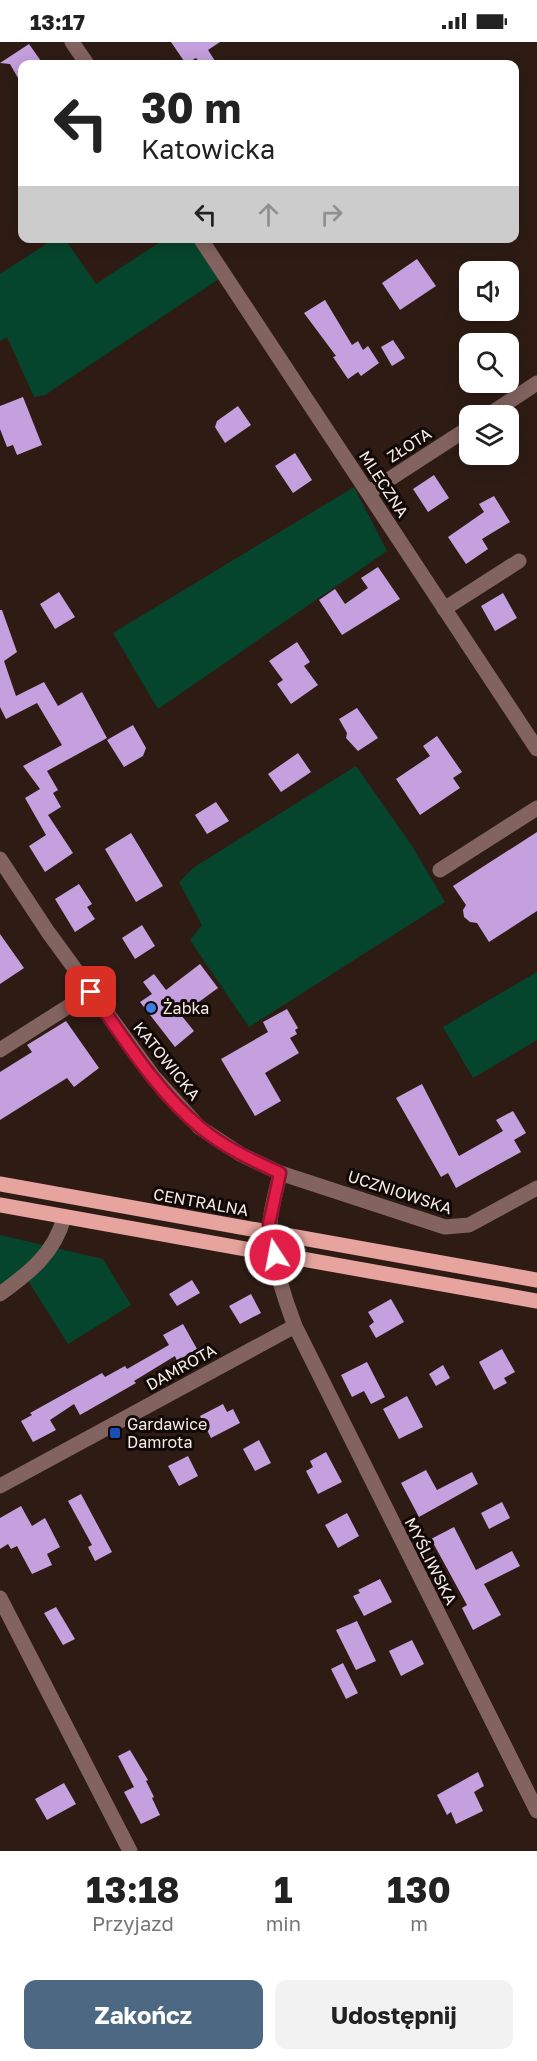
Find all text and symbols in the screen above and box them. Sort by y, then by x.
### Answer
text: 13:17 [30,8,85,35]
text: 30 m [141,82,241,132]
icon: left [42,84,120,162]
text: Katowicka [141,133,275,165]
icon: left [189,198,222,231]
icon: ahead [252,198,285,231]
icon: right [315,198,348,231]
map controls [459,261,519,465]
button: sound [459,261,519,321]
button: search [459,333,519,393]
button: layers [459,405,519,465]
street label: ZŁOTA [383,423,435,467]
street label: MLECZNA [355,447,413,521]
pin [65,966,116,1017]
icon: arrive [74,975,107,1008]
place label: Żabka [163,998,209,1018]
marker: Żabka [144,1001,158,1015]
street label: KATOWICKA [129,1018,205,1105]
street label: UCZNIOWSKA [345,1166,455,1218]
street label: CENTRALNA [152,1184,250,1220]
position arrow [243,1223,307,1287]
street label: DAMROTA [142,1339,220,1394]
place label: Gardawice Damrota [127,1414,207,1452]
marker: Gardawice Damrota [108,1426,122,1440]
street label: MYŚLIWSKA [400,1514,462,1608]
text: 13:18 [86,1868,180,1911]
text: 1 [274,1868,293,1911]
text: 130 [387,1868,451,1911]
text: Przyjazd [92,1911,174,1935]
text: min [266,1911,301,1935]
text: m [410,1911,428,1935]
button: Zakończ [24,1980,263,2049]
button: Udostępnij [275,1980,513,2049]

